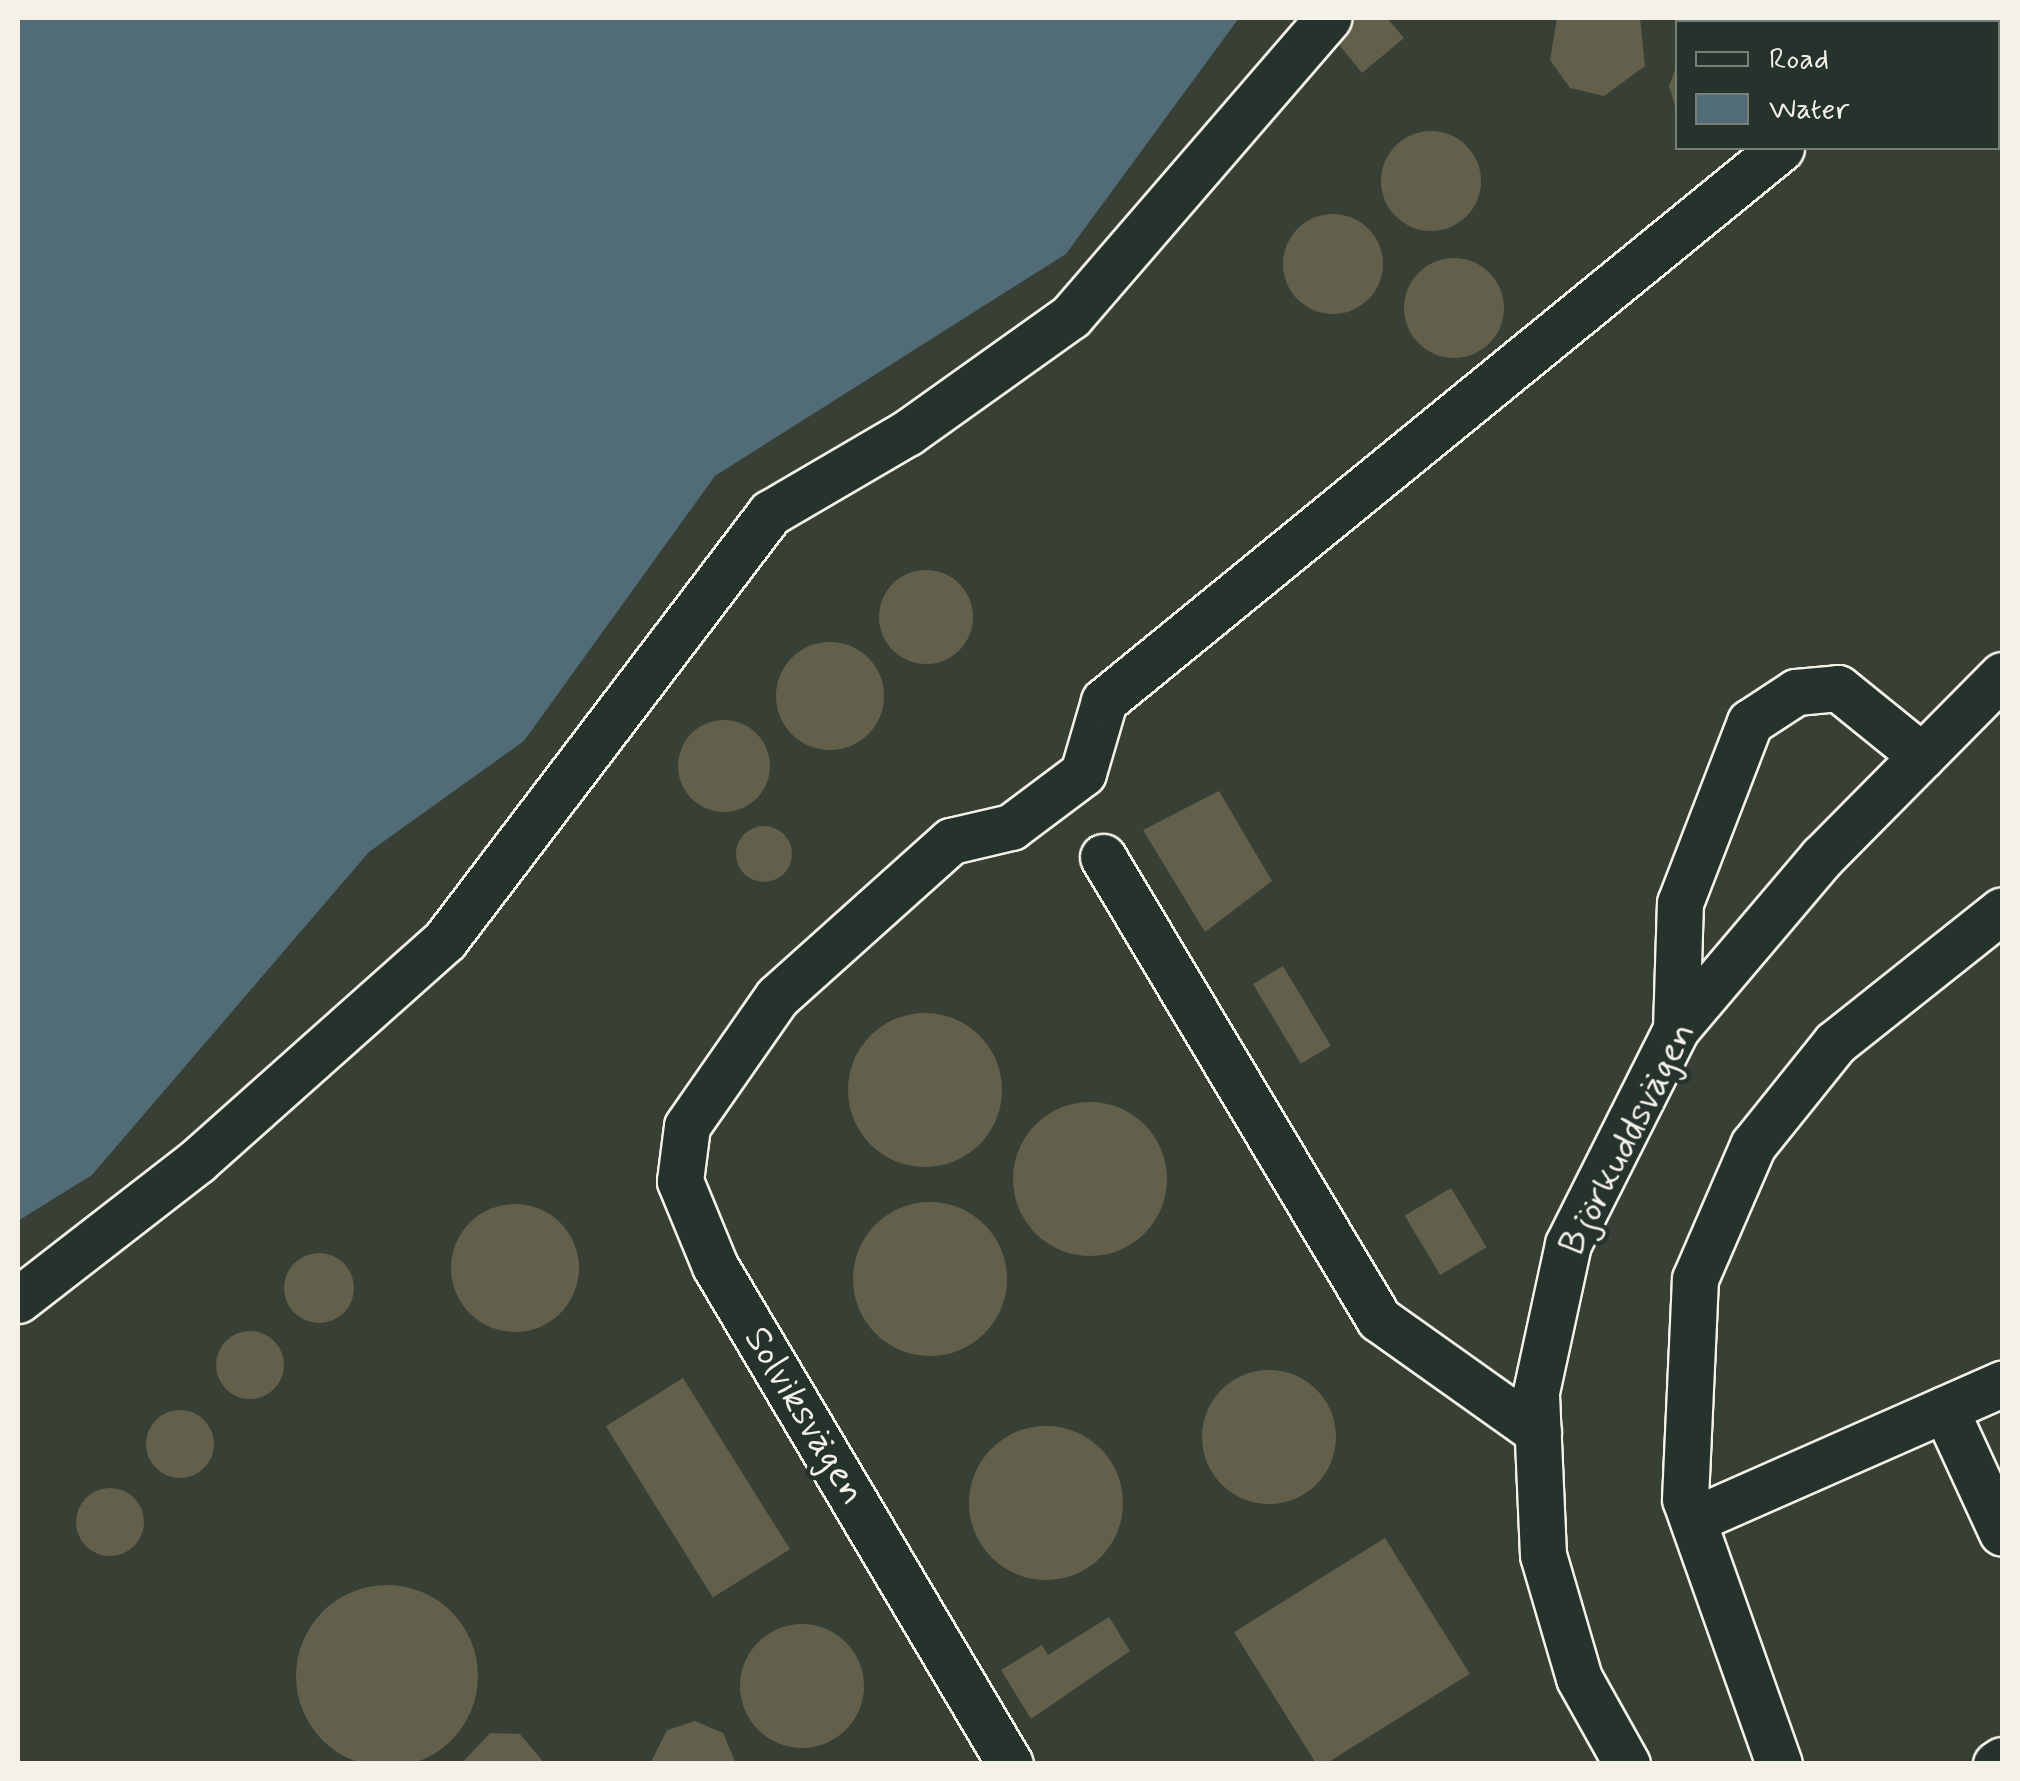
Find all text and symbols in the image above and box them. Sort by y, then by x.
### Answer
legend [1675,20,2000,150]
text: Road [1769,40,1829,79]
text: Water [1769,90,1849,129]
street label: Björkuddsvägen [1550,1015,1706,1263]
street label: Solviksvägen [733,1319,875,1513]

